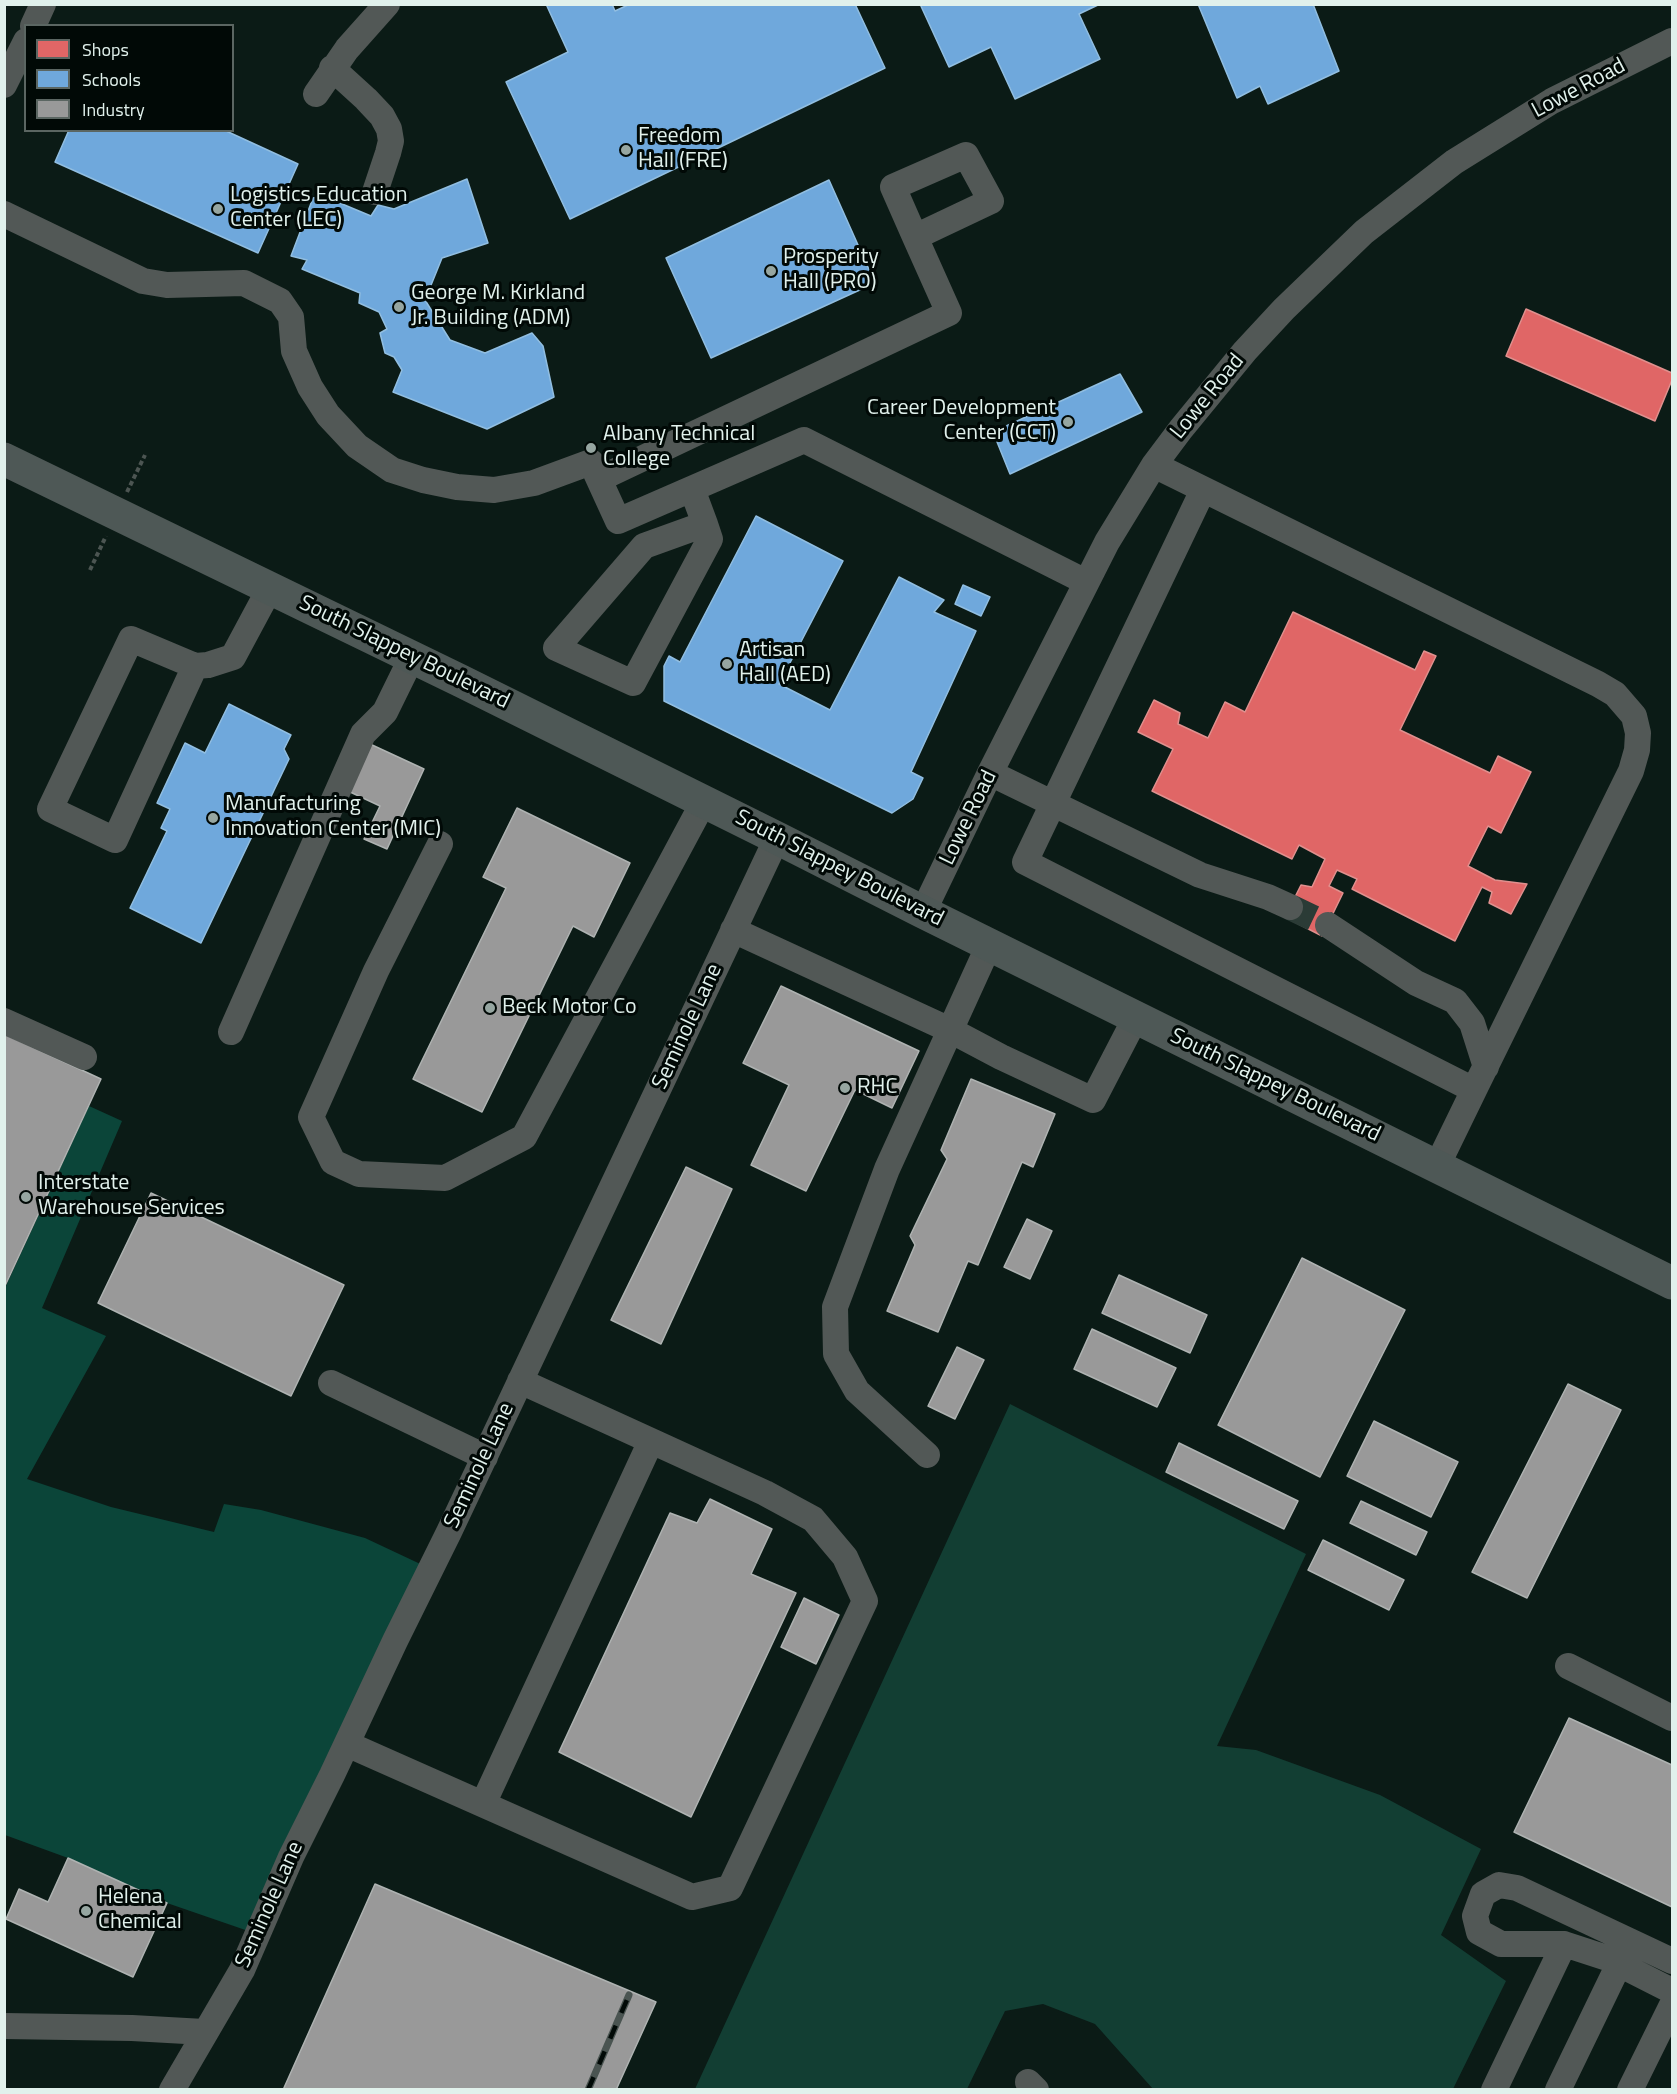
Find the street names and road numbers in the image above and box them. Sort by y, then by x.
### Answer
street label: Lowe Road [1528,53,1630,125]
street label: Lowe Road [1166,349,1250,445]
street label: South Slappey Boulevard [295,591,513,715]
street label: Lowe Road [935,766,1003,870]
street label: South Slappey Boulevard [730,805,948,933]
street label: Seminole Lane [647,960,729,1094]
street label: South Slappey Boulevard [1166,1024,1384,1148]
street label: Seminole Lane [439,1399,521,1533]
street label: Seminole Lane [230,1838,310,1972]

